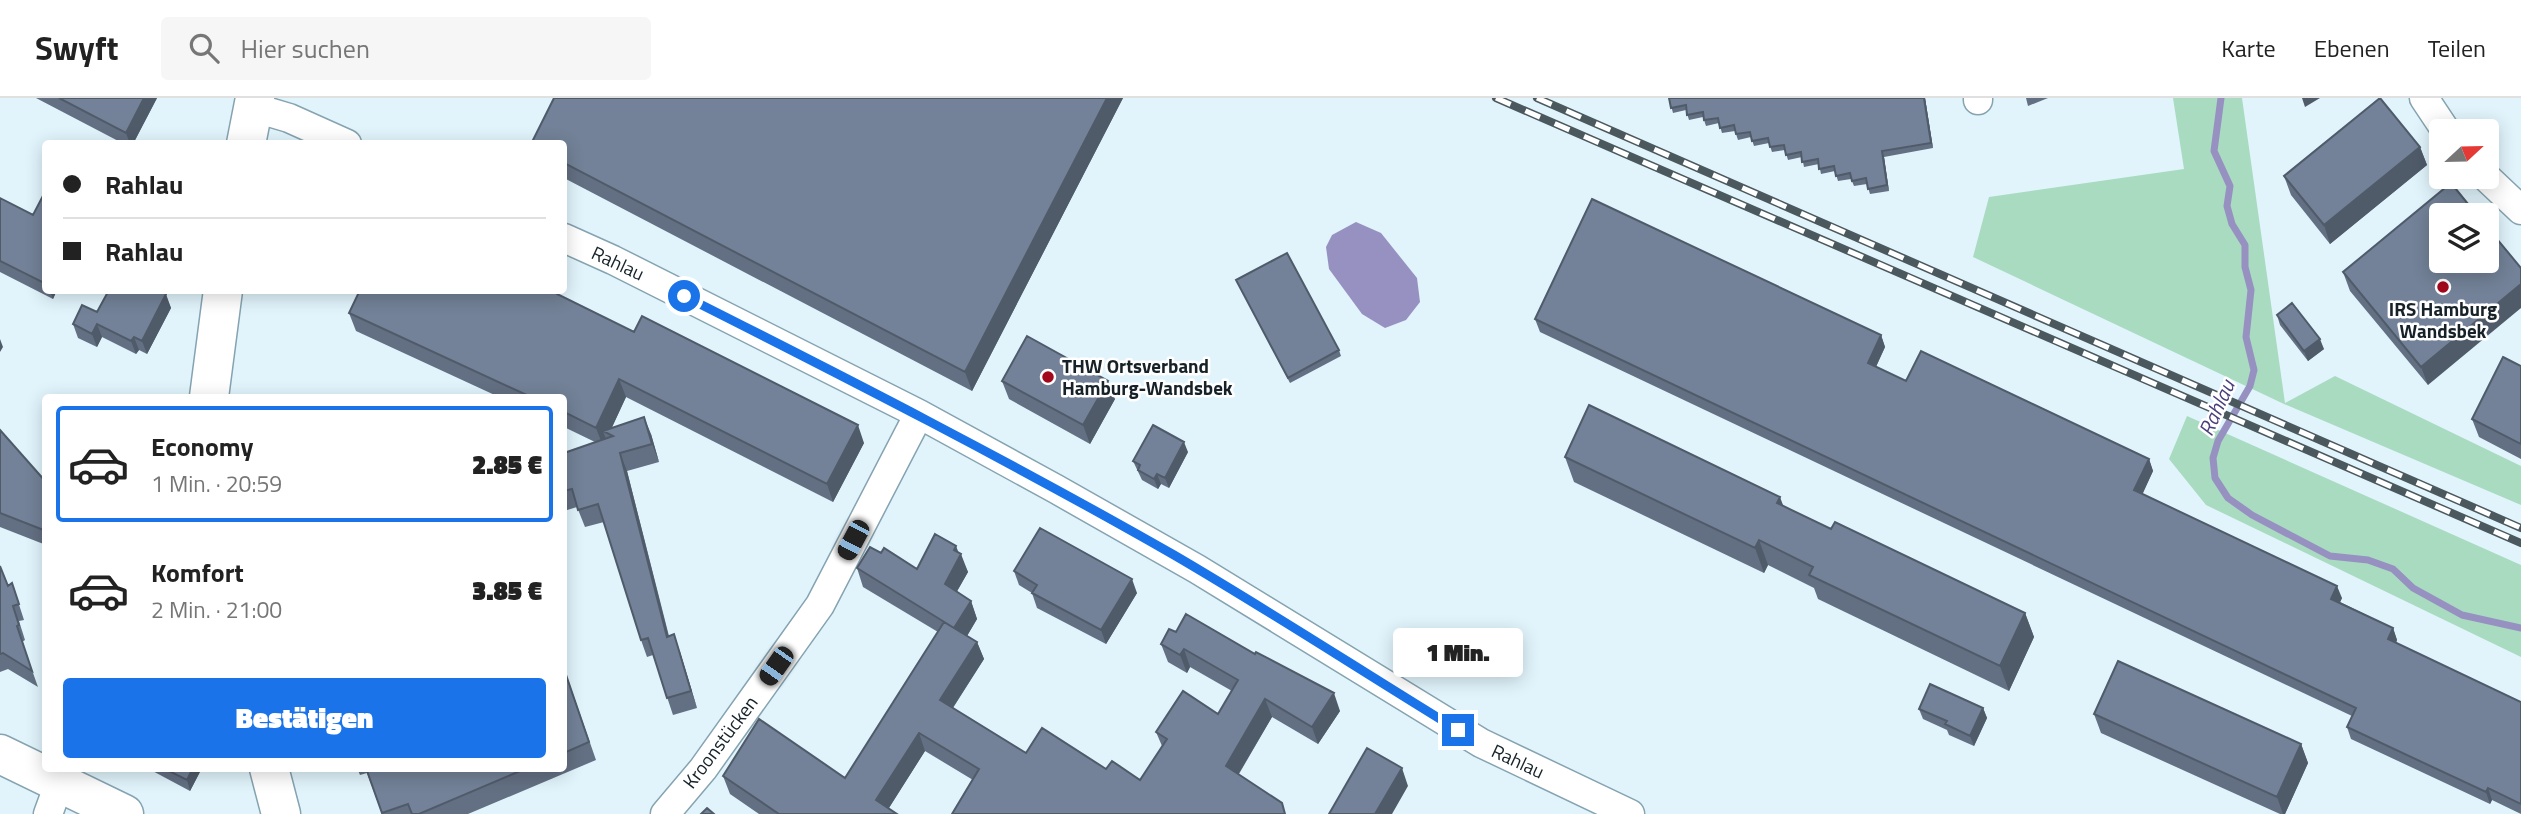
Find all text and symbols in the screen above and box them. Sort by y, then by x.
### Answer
search box [161,17,651,80]
text: Swyft [35,23,119,73]
icon: search [185,29,223,67]
text: Hier suchen [241,29,370,68]
text: Karte [2221,30,2276,66]
text: Ebenen [2314,30,2390,66]
text: Teilen [2428,30,2486,66]
north arrow [2429,119,2499,189]
map controls [2429,119,2499,273]
text: Rahlau [105,165,183,204]
button: layers [2429,203,2499,273]
text: Rahlau [105,232,183,271]
street label: Rahlau [587,238,649,287]
marker: IRS Hamburg Wandsbek [2435,279,2451,295]
route start [668,280,700,312]
place label: IRS Hamburg Wandsbek [2389,294,2497,345]
place label: THW Ortsverband Hamburg-Wandsbek [1062,351,1233,402]
marker: THW Ortsverband Hamburg-Wandsbek [1040,369,1056,385]
water label: Rahlau [2190,373,2243,441]
text: Economy [151,427,253,466]
icon: car [67,433,130,496]
text: 2.85 € [472,445,542,484]
text: 1 Min. · 20:59 [151,466,282,501]
car [834,517,873,563]
text: Komfort [151,553,244,592]
icon: car [67,559,130,622]
text: 3.85 € [472,571,542,610]
text: 2 Min. · 21:00 [151,592,282,627]
callout: 1 Min. [1393,628,1523,678]
text: 1 Min. [1426,635,1490,670]
car [756,643,797,689]
button: Bestätigen [63,678,546,758]
street label: Kroonstücken [675,689,764,794]
route end [1442,714,1474,746]
street label: Rahlau [1487,736,1549,785]

